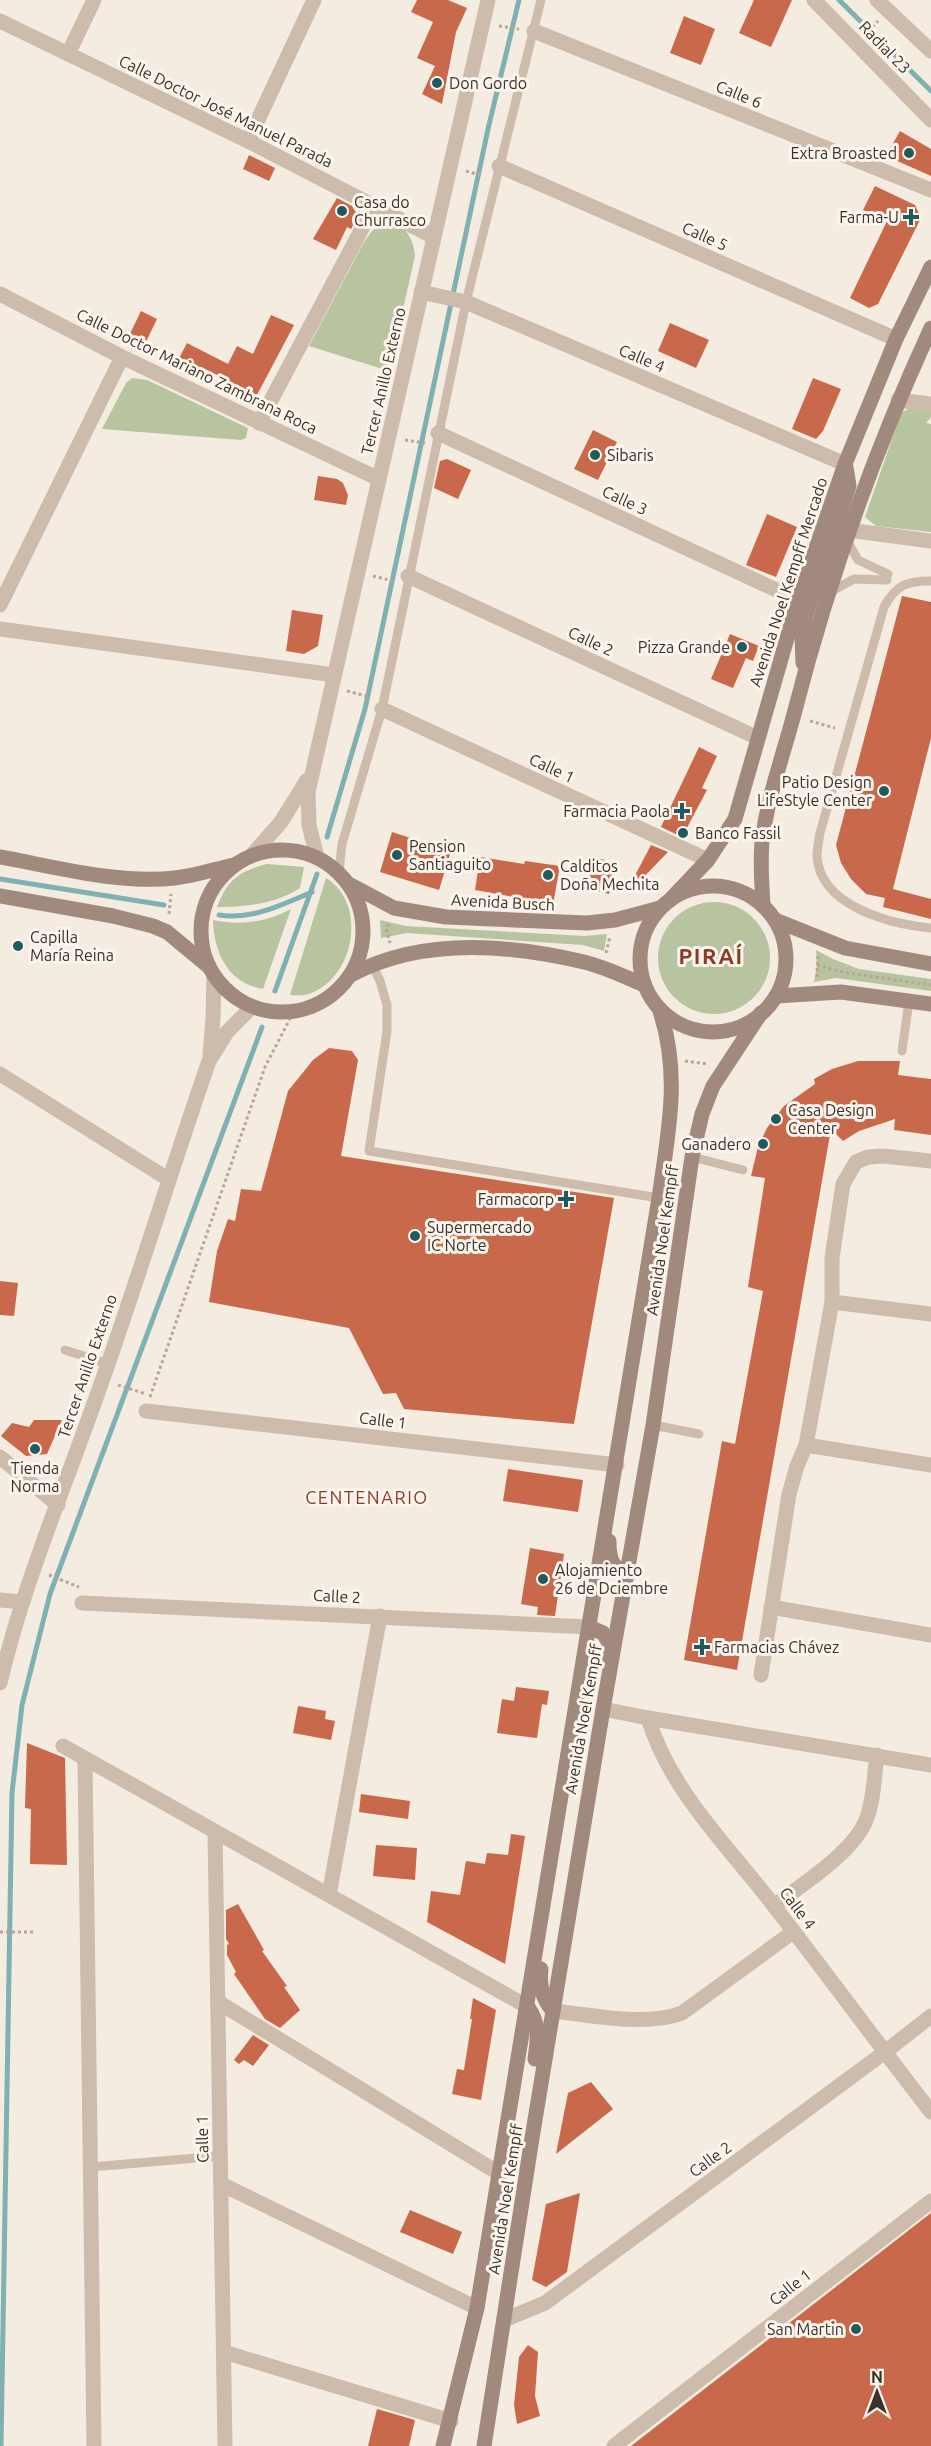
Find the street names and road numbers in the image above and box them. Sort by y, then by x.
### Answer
street label: Radial 23 [856,17,914,77]
street label: Calle Doctor José Manuel Parada [116,51,336,171]
street label: Calle 6 [713,77,765,111]
street label: Calle 5 [679,218,731,254]
street label: Calle Doctor Mariano Zambrana Roca [74,305,320,437]
street label: Tercer Anillo Externo [357,306,409,456]
street label: Calle 4 [616,340,668,376]
street label: Avenida Noel Kempff Mercado [746,475,830,689]
street label: Calle 3 [599,482,651,518]
street label: Calle 2 [565,623,617,659]
street label: Calle 1 [526,750,578,786]
street label: Avenida Busch [451,890,555,914]
street label: Avenida Noel Kempff [642,1163,682,1317]
street label: Tercer Anillo Externo [54,1292,120,1440]
street label: Calle 1 [358,1408,408,1432]
street label: Calle 2 [313,1586,361,1606]
street label: Avenida Noel Kempff [561,1642,605,1796]
street label: Calle 4 [776,1883,820,1933]
street label: Calle 1 [193,2115,211,2163]
street label: Avenida Noel Kempff [484,2122,526,2276]
street label: Calle 2 [685,2138,735,2180]
street label: Calle 1 [766,2265,814,2309]

